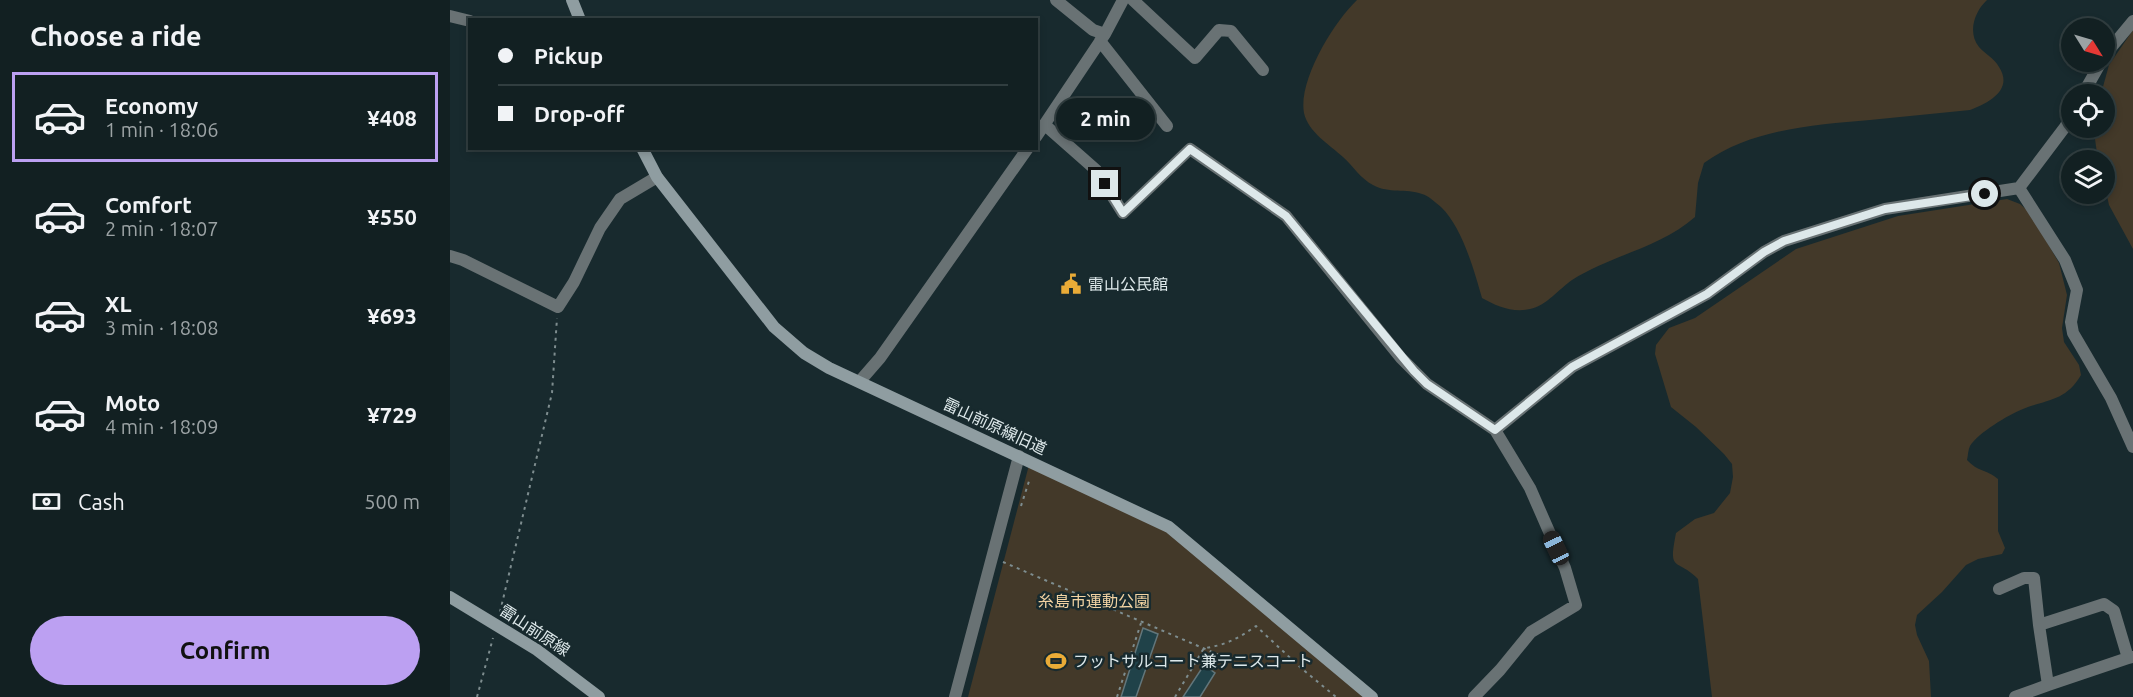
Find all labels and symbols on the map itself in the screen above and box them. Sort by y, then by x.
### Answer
north arrow [2061,18,2115,72]
callout: 2 min [1056,97,1154,139]
route end [1091,170,1118,197]
route start [1971,180,1998,207]
public building icon: 雷山公民館 [1059,272,1083,296]
place label: 雷山公民館 [1088,275,1168,293]
street label: 雷山前原線旧道 [940,394,1050,458]
car [1540,528,1572,568]
park label: 糸島市運動公園 [1038,592,1150,610]
street label: 雷山前原線 [497,601,573,659]
sports icon: フットサルコート兼テニスコート [1044,649,1068,673]
place label: フットサルコート兼テニスコート [1073,652,1313,670]

